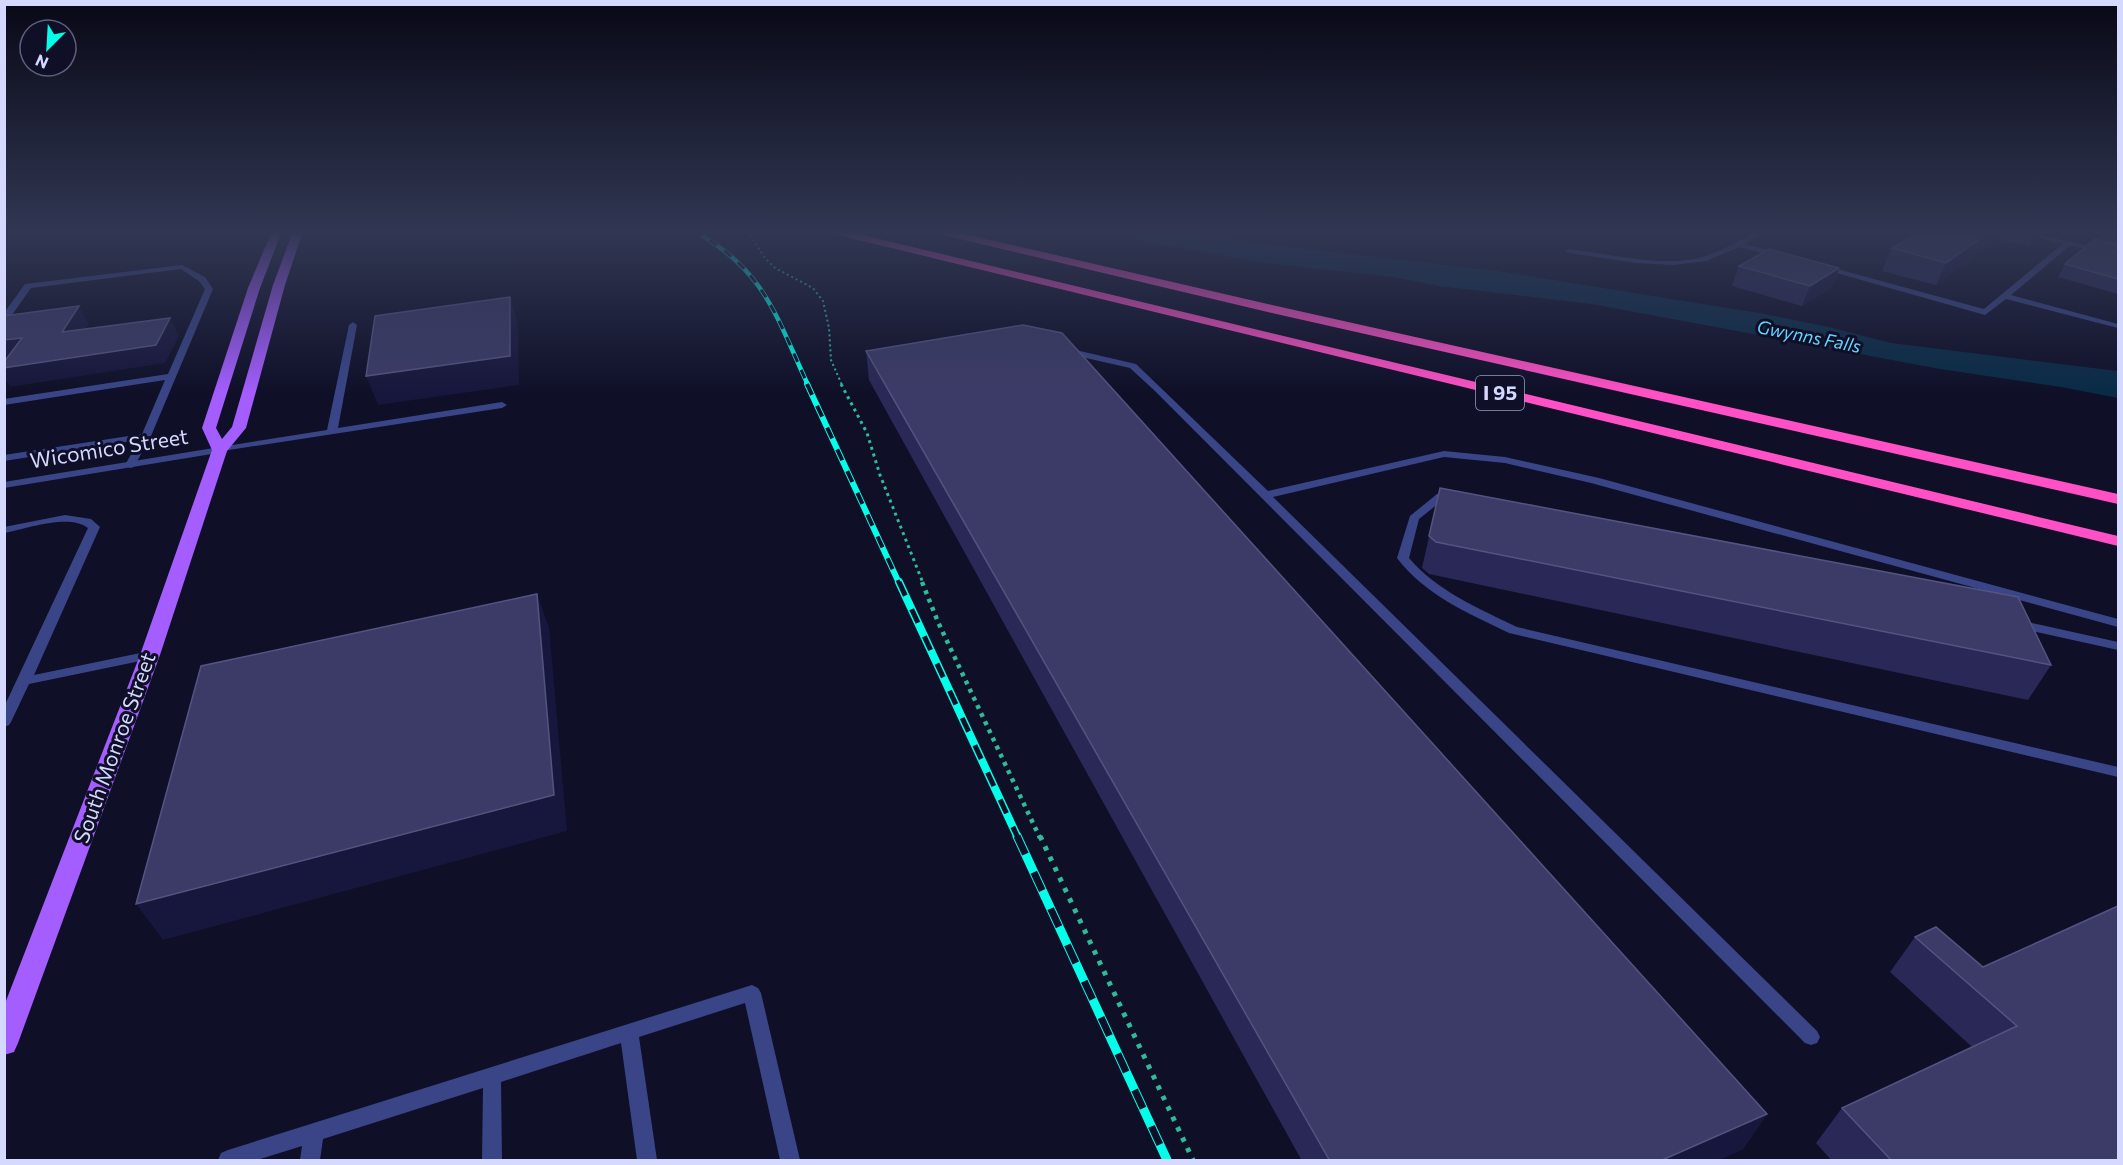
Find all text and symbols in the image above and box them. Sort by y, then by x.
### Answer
north arrow [18,18,78,78]
text: N [32,51,51,73]
water label: Gwynns Falls [1755,315,1863,357]
road number: I 95 [1476,376,1524,410]
street label: Wicomico Street [28,423,190,472]
street label: South Monroe Street [67,649,160,846]

